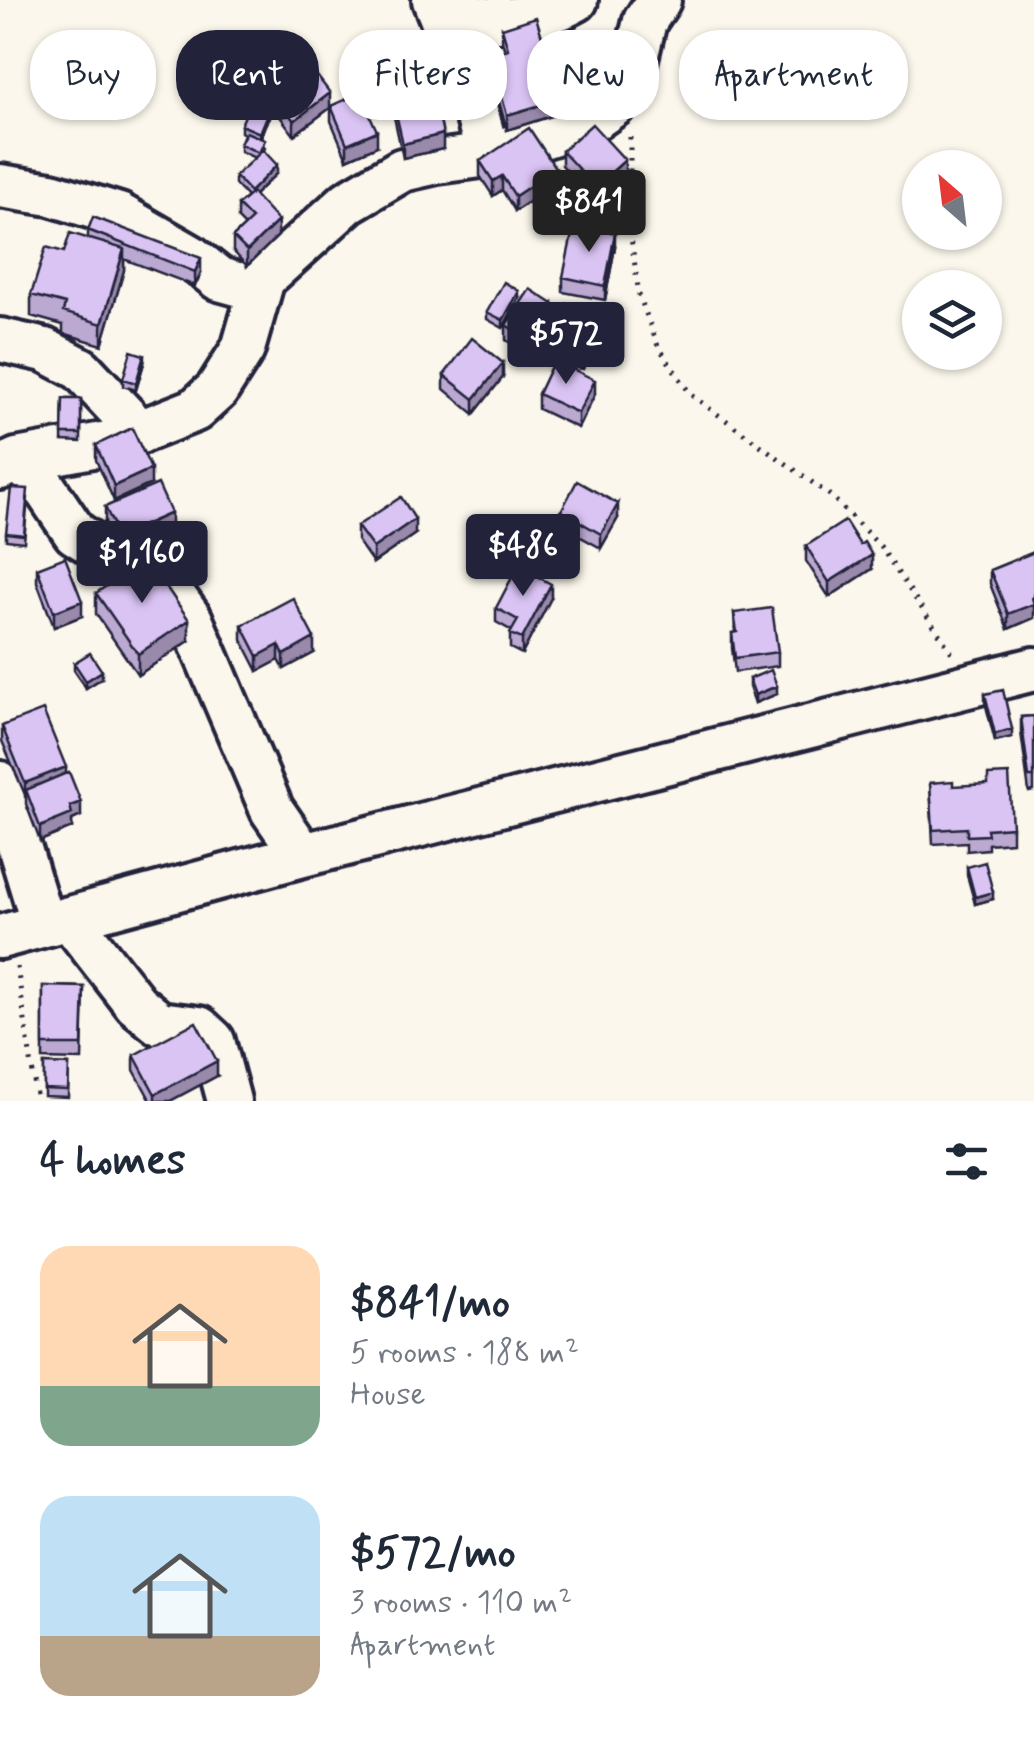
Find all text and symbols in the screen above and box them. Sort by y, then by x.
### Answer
chip: Buy [30,30,156,120]
chip: Rent [176,30,319,120]
chip: Filters [339,30,507,120]
chip: New [527,30,659,120]
chip: Apartment [679,30,908,120]
north arrow [902,150,1002,250]
map controls [902,150,1002,370]
pin: $841 [530,170,648,255]
text: $841 [555,181,623,223]
button: layers [902,270,1002,370]
pin: $572 [507,302,625,387]
text: $572 [529,313,603,355]
pin: $486 [464,514,582,599]
pin: $1,160 [61,521,223,606]
text: $486 [488,525,558,567]
text: $1,160 [99,532,185,574]
text: 4 homes [40,1134,186,1189]
icon: filters [939,1134,994,1189]
text: $841/mo [350,1277,510,1332]
icon: home [120,1286,240,1406]
text: 5 rooms · 188 m² [350,1332,579,1374]
text: House [350,1374,426,1416]
text: $572/mo [350,1527,516,1582]
icon: home [120,1536,240,1656]
text: 3 rooms · 110 m² [350,1582,572,1624]
text: Apartment [350,1624,495,1666]

